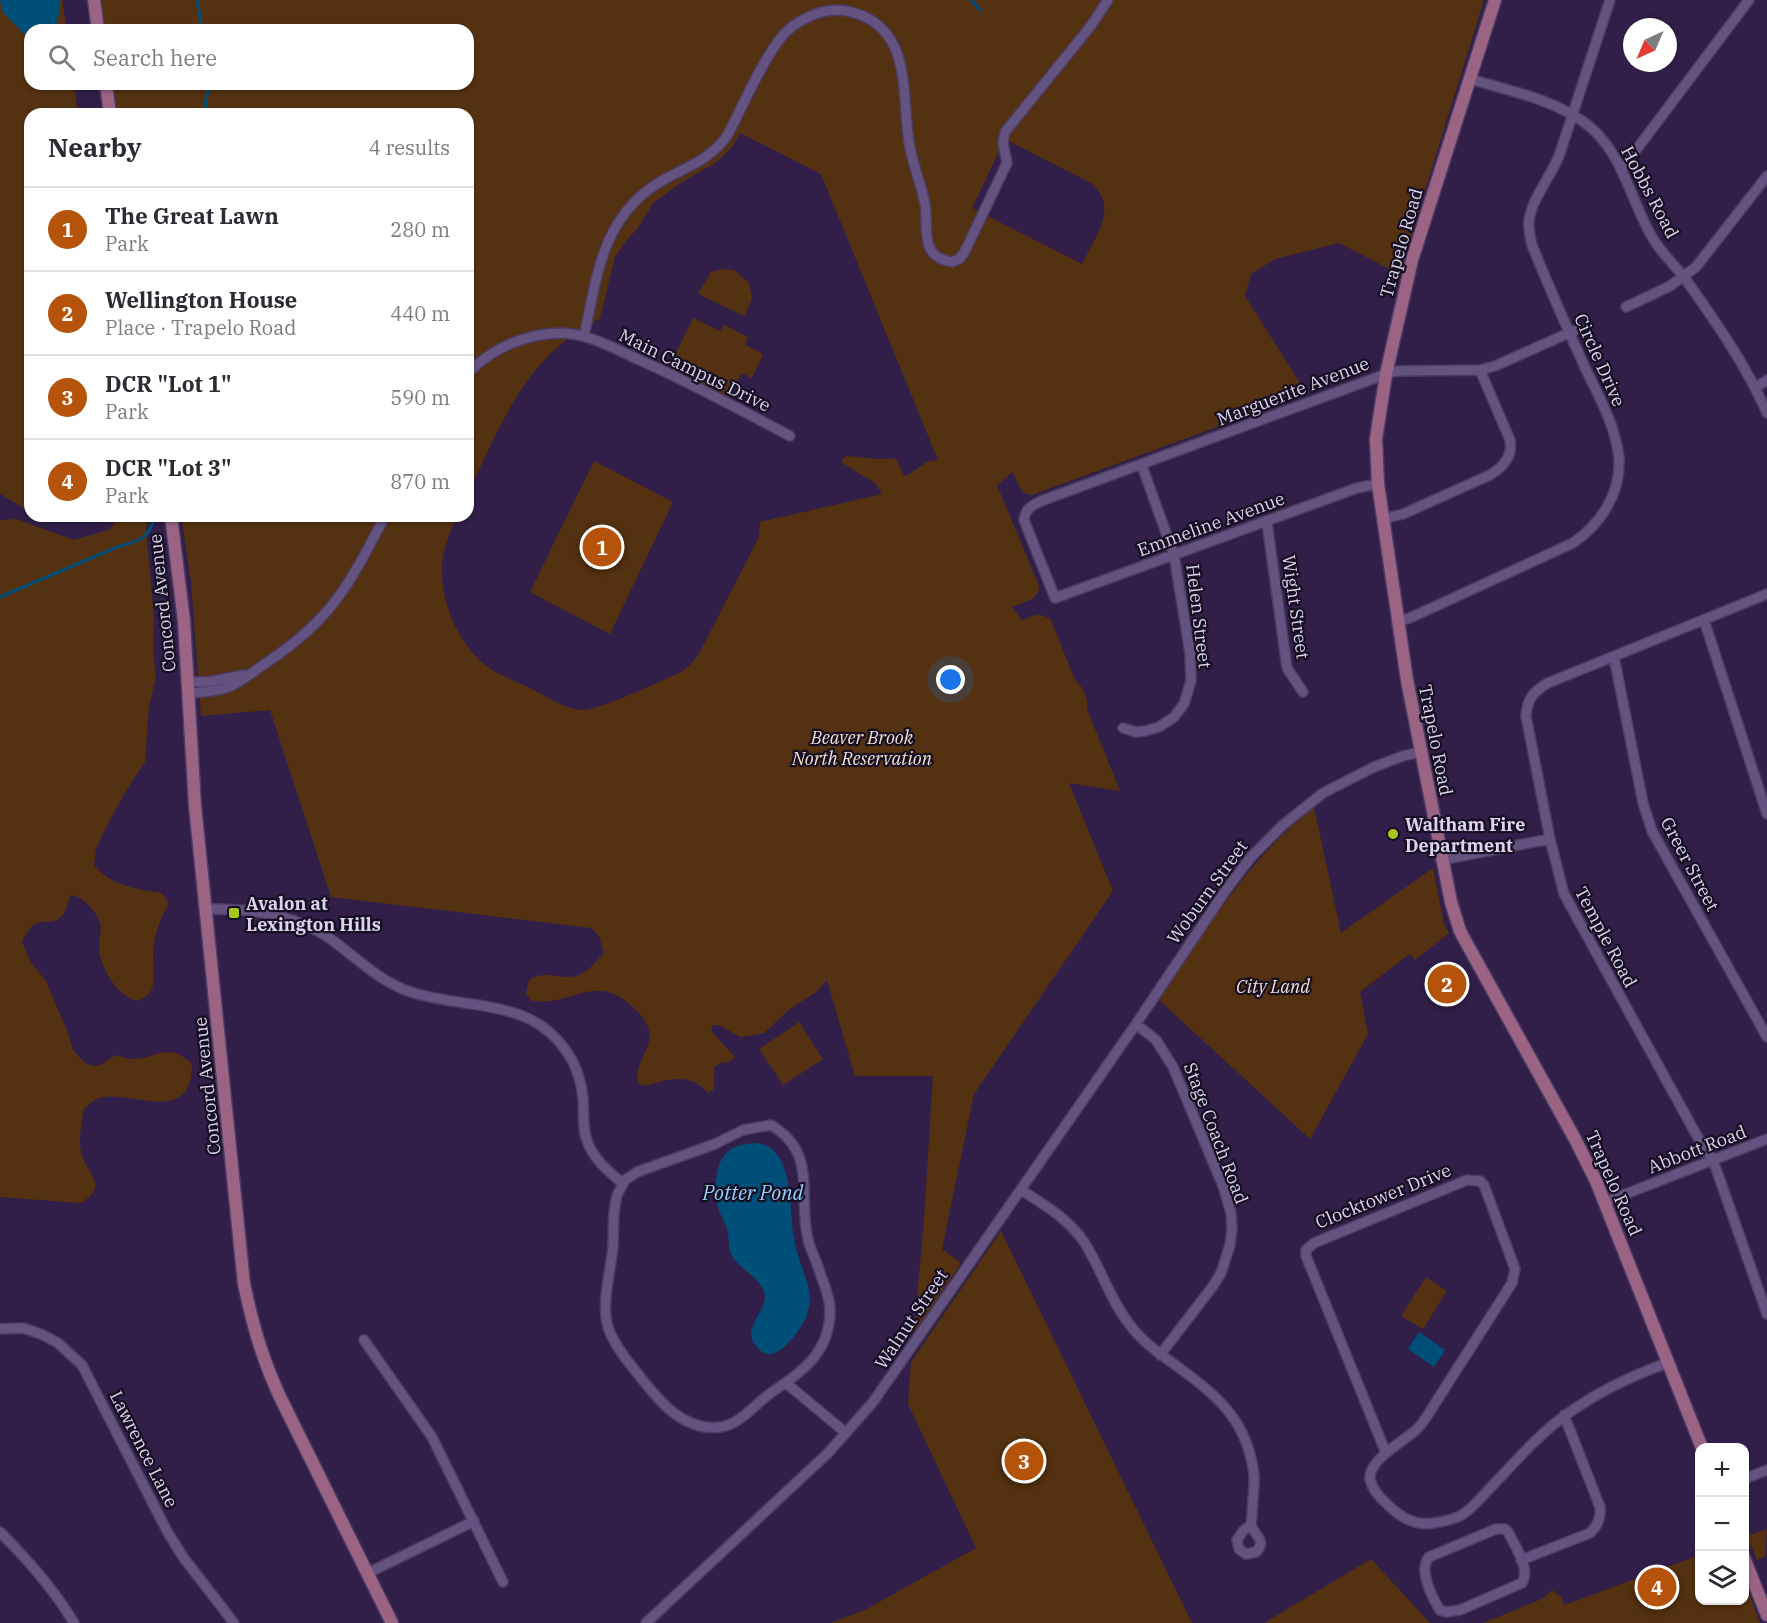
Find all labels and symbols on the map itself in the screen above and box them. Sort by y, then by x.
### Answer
north arrow [1623,18,1677,72]
street label: Hobbs Road [1616,142,1684,242]
street label: Trapelo Road [1374,186,1428,300]
street label: Circle Drive [1569,310,1631,410]
street label: Main Campus Drive [615,323,775,417]
street label: Marguerite Avenue [1214,351,1372,431]
street label: Emmeline Avenue [1134,487,1288,561]
pin: 1 [582,524,622,570]
street label: Concord Avenue [143,533,181,673]
street label: Wight Street [1277,553,1315,661]
street label: Helen Street [1181,562,1217,670]
your location [936,665,965,694]
street label: Trapelo Road [1414,682,1458,798]
park label: Beaver Brook North Reservation [791,726,933,770]
place label: Waltham Fire Department [1405,813,1525,857]
street label: Greer Street [1656,813,1724,915]
marker: Waltham Fire Department [1386,827,1400,841]
street label: Woburn Street [1162,836,1252,948]
street label: Temple Road [1570,883,1642,991]
place label: Avalon at Lexington Hills [246,892,381,936]
marker: Avalon at Lexington Hills [227,906,241,920]
pin: 2 [1428,962,1466,1006]
park label: City Land [1236,975,1310,998]
street label: Concord Avenue [188,1016,226,1156]
street label: Stage Coach Road [1178,1059,1254,1207]
street label: Abbott Road [1644,1120,1750,1178]
street label: Trapelo Road [1581,1127,1647,1239]
street label: Clocktower Drive [1312,1158,1454,1234]
water label: Potter Pond [702,1179,805,1206]
street label: Walnut Street [869,1265,953,1373]
street label: Lawrence Lane [105,1387,183,1511]
pin: 3 [1004,1438,1044,1484]
pin: 4 [1638,1564,1676,1610]

